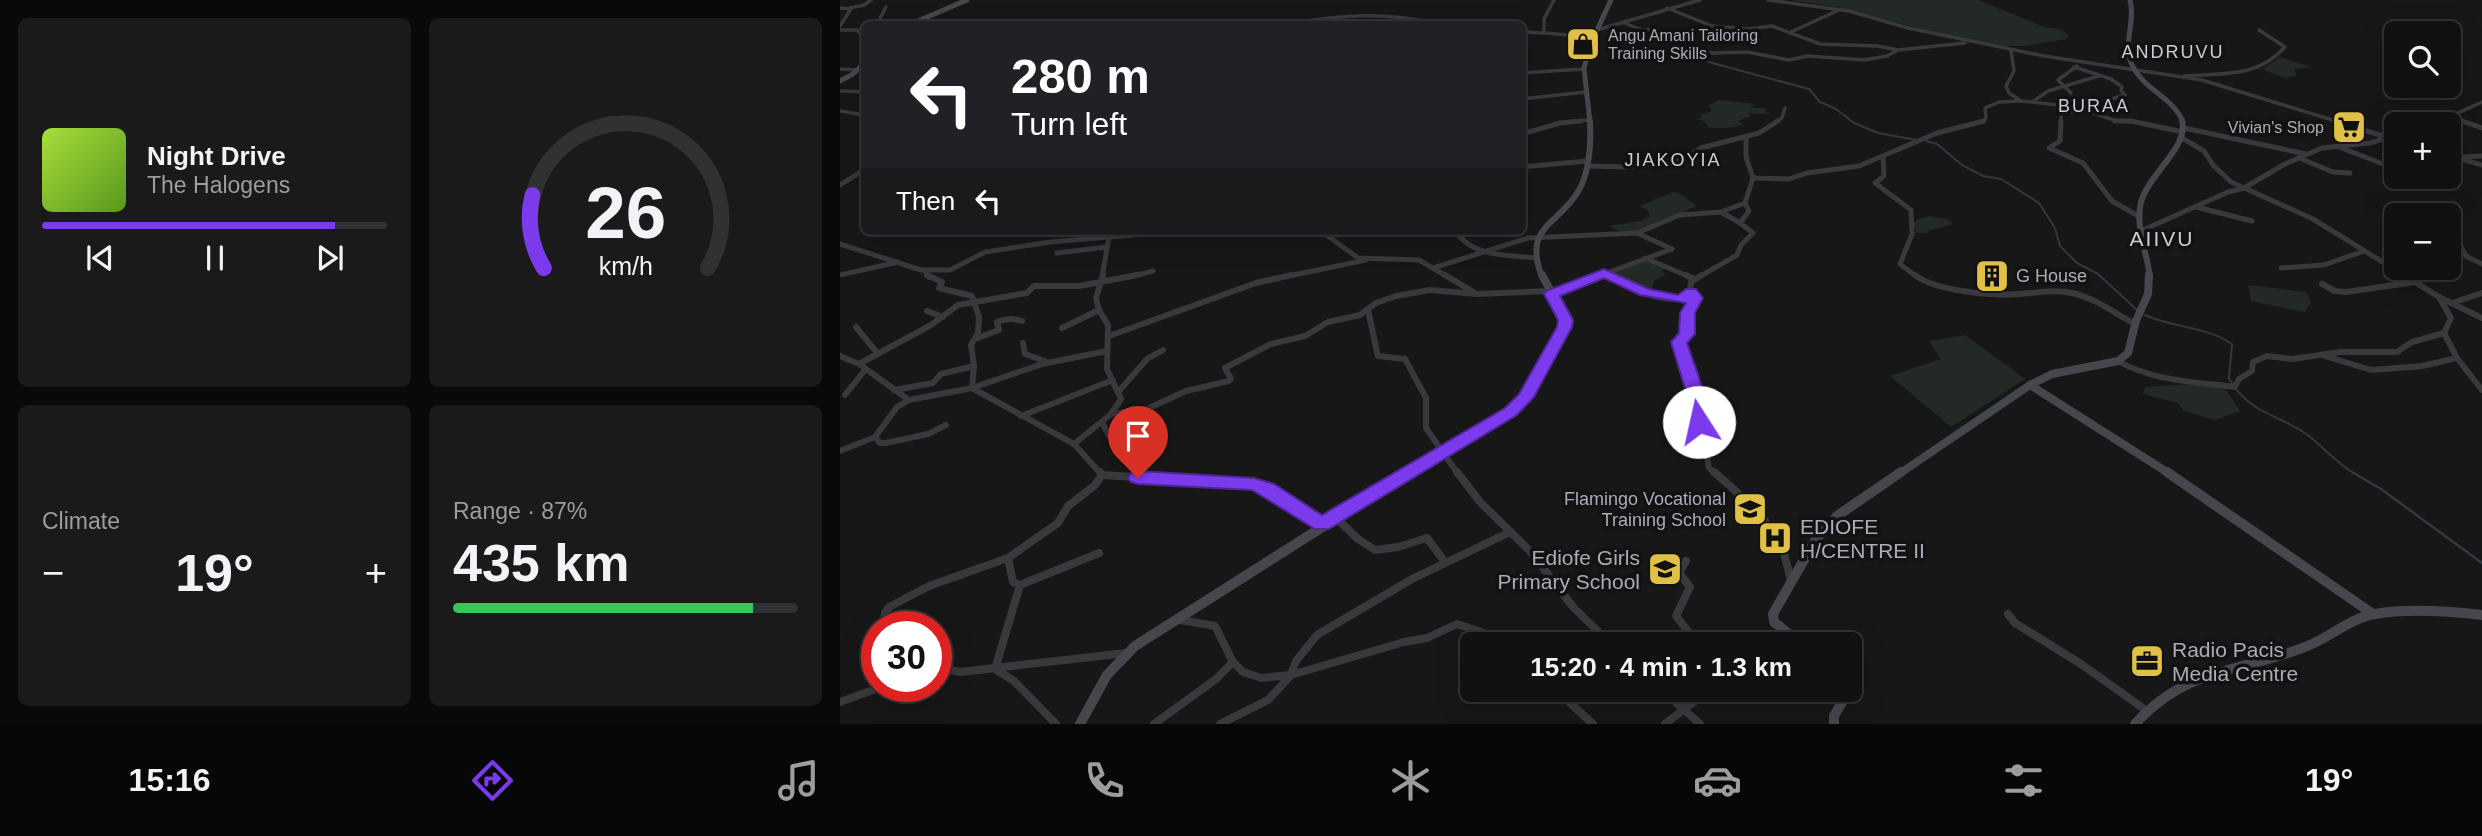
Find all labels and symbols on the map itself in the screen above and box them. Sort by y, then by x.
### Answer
shop icon: Angu Amani Tailoring Training Skills [1564,25,1602,63]
place label: Angu Amani Tailoring Training Skills [1608,27,1758,62]
district label: ANDRUVU [2121,42,2225,62]
district label: BURAA [2058,96,2130,116]
supermarket icon: Vivian's Shop [2330,108,2368,146]
place label: Vivian's Shop [2228,119,2324,136]
district label: JIAKOYIA [1624,150,1722,170]
district label: AIIVU [2130,227,2194,250]
building icon: G House [1973,257,2011,295]
place label: G House [2016,266,2087,286]
position arrow [1662,385,1736,459]
pin [1108,406,1168,478]
place label: Flamingo Vocational Training School [1564,489,1726,530]
school or university icon: Flamingo Vocational Training School [1731,490,1769,528]
place label: EDIOFE H/CENTRE II [1800,515,1925,562]
hospital icon: EDIOFE H/CENTRE II [1756,519,1794,557]
place label: Ediofe Girls Primary School [1498,546,1640,593]
school or university icon: Ediofe Girls Primary School [1646,550,1684,588]
speed limit sign: 30 [861,611,952,702]
place label: Radio Pacis Media Centre [2172,638,2298,685]
office icon: Radio Pacis Media Centre [2128,642,2166,680]

